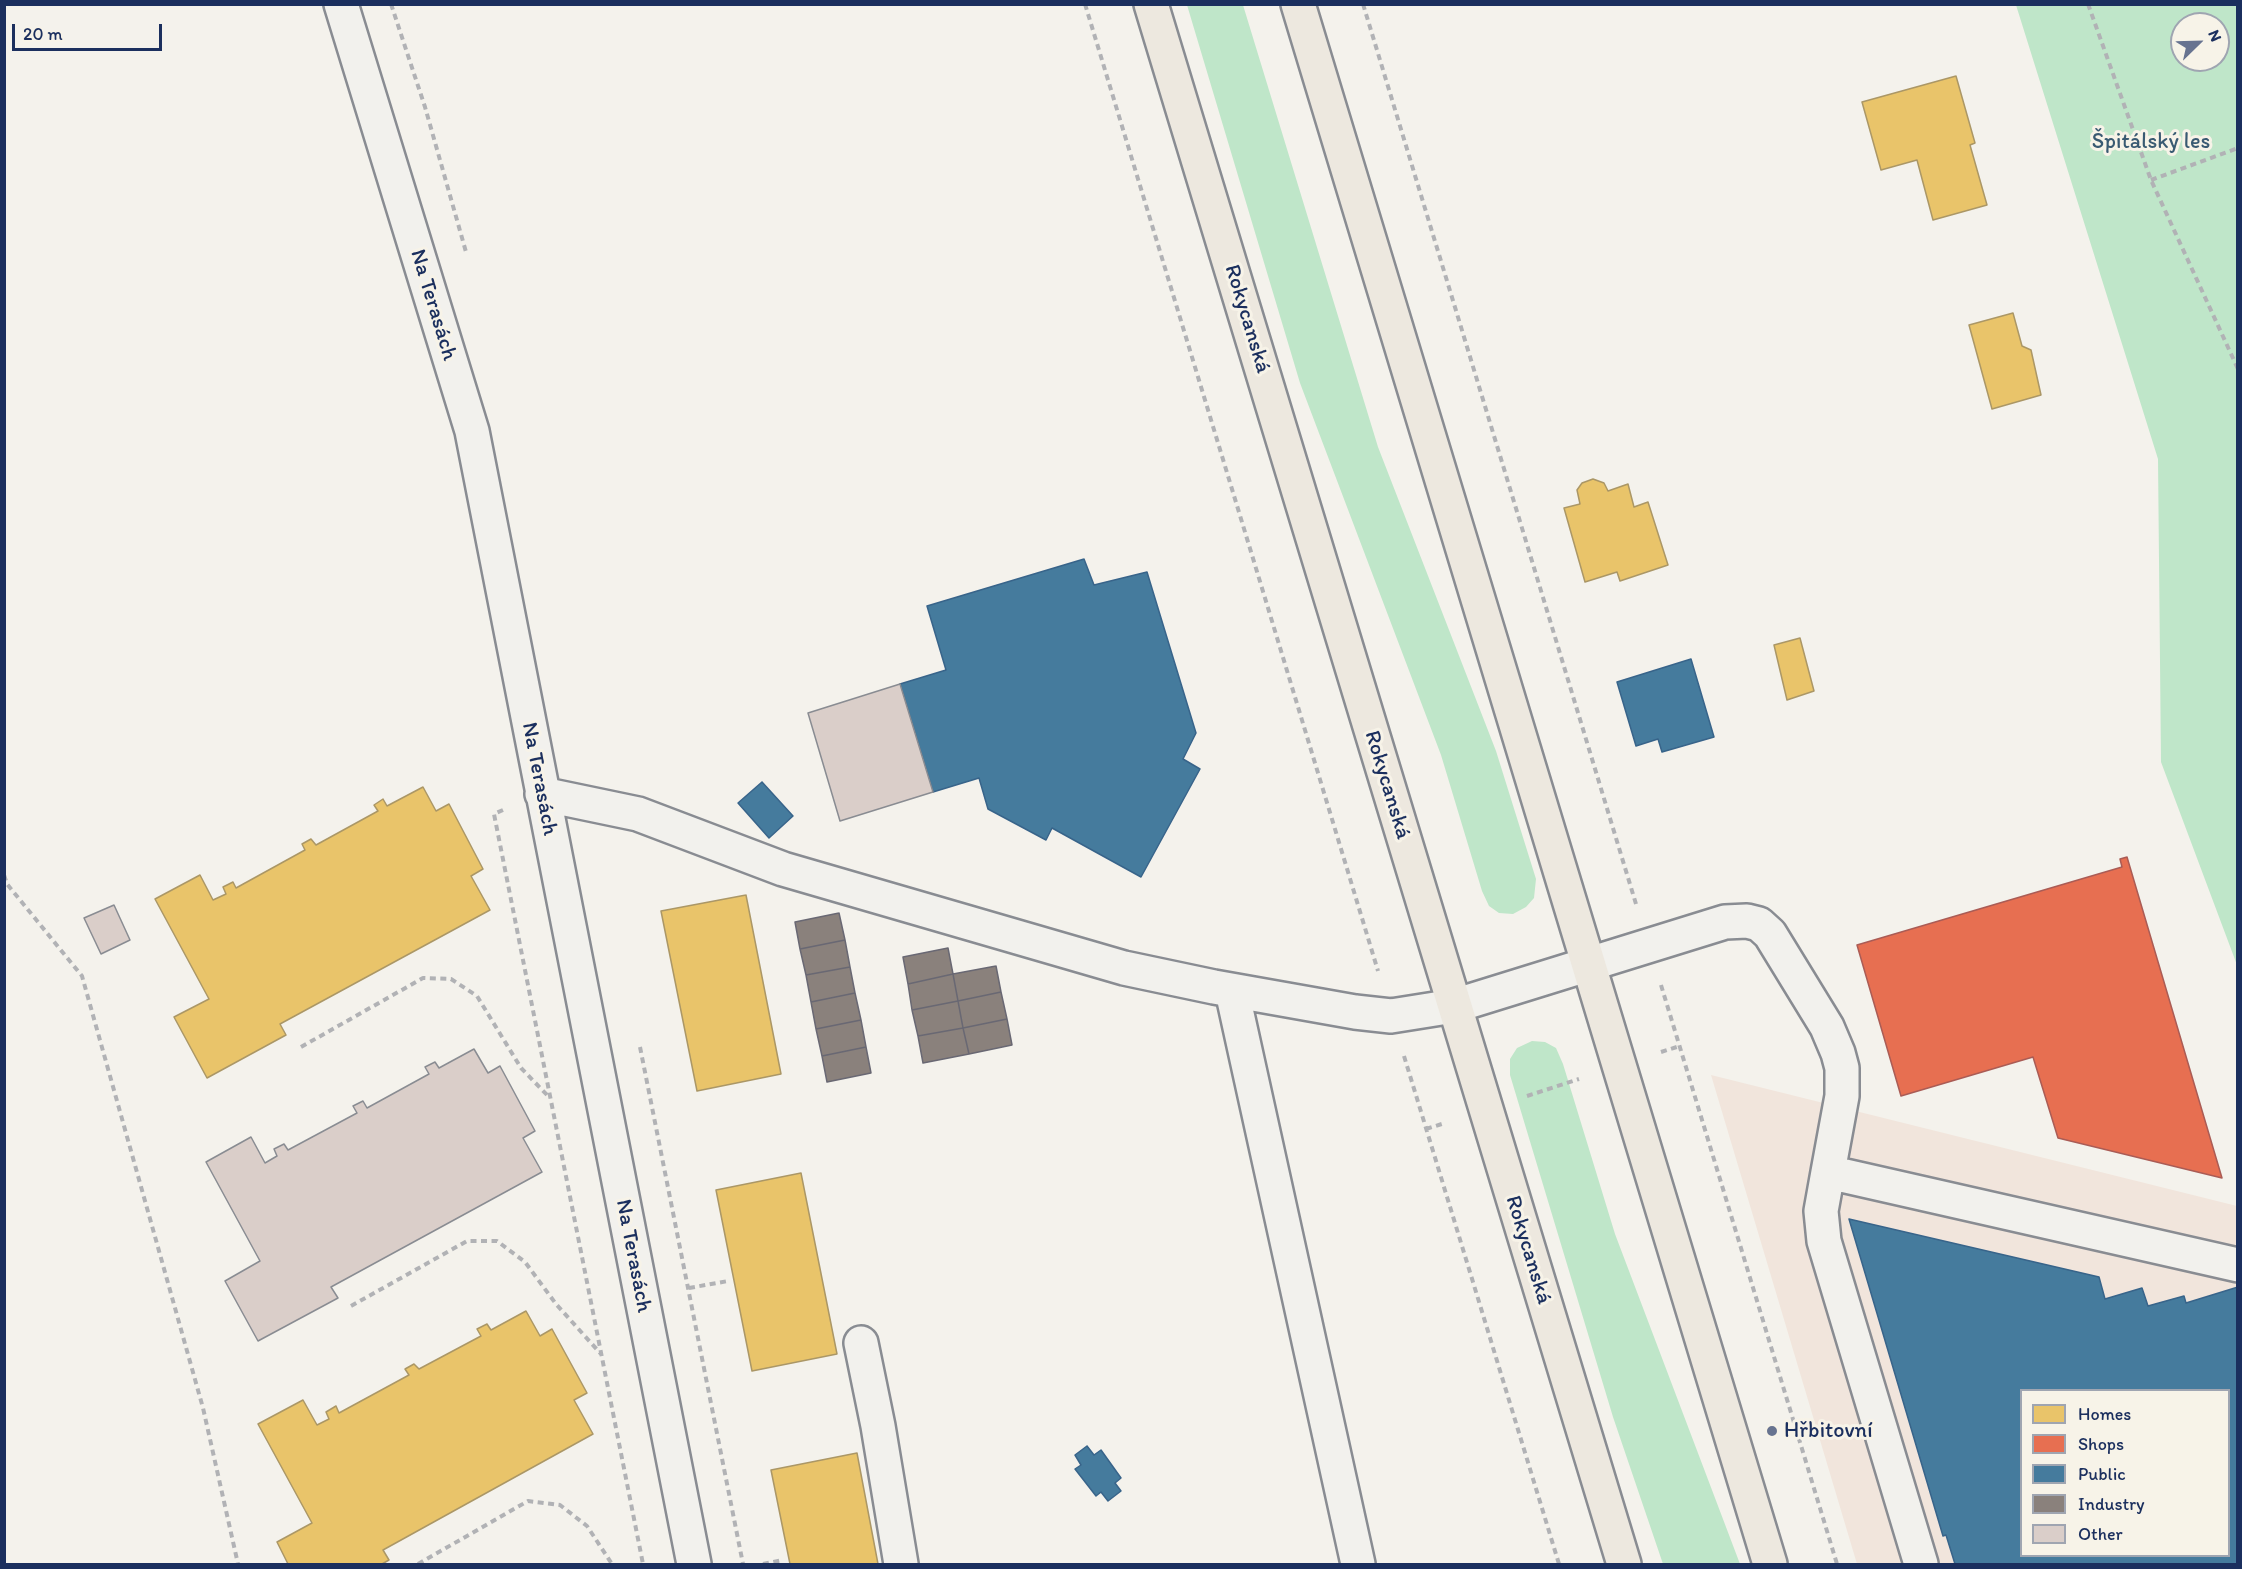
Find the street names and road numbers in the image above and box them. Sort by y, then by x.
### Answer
street label: Na Terasách [404,246,462,364]
street label: Rokycanská [1218,261,1276,377]
street label: Na Terasách [515,720,563,838]
street label: Rokycanská [1358,727,1416,843]
street label: Rokycanská [1499,1192,1557,1308]
street label: Na Terasách [609,1197,657,1315]

